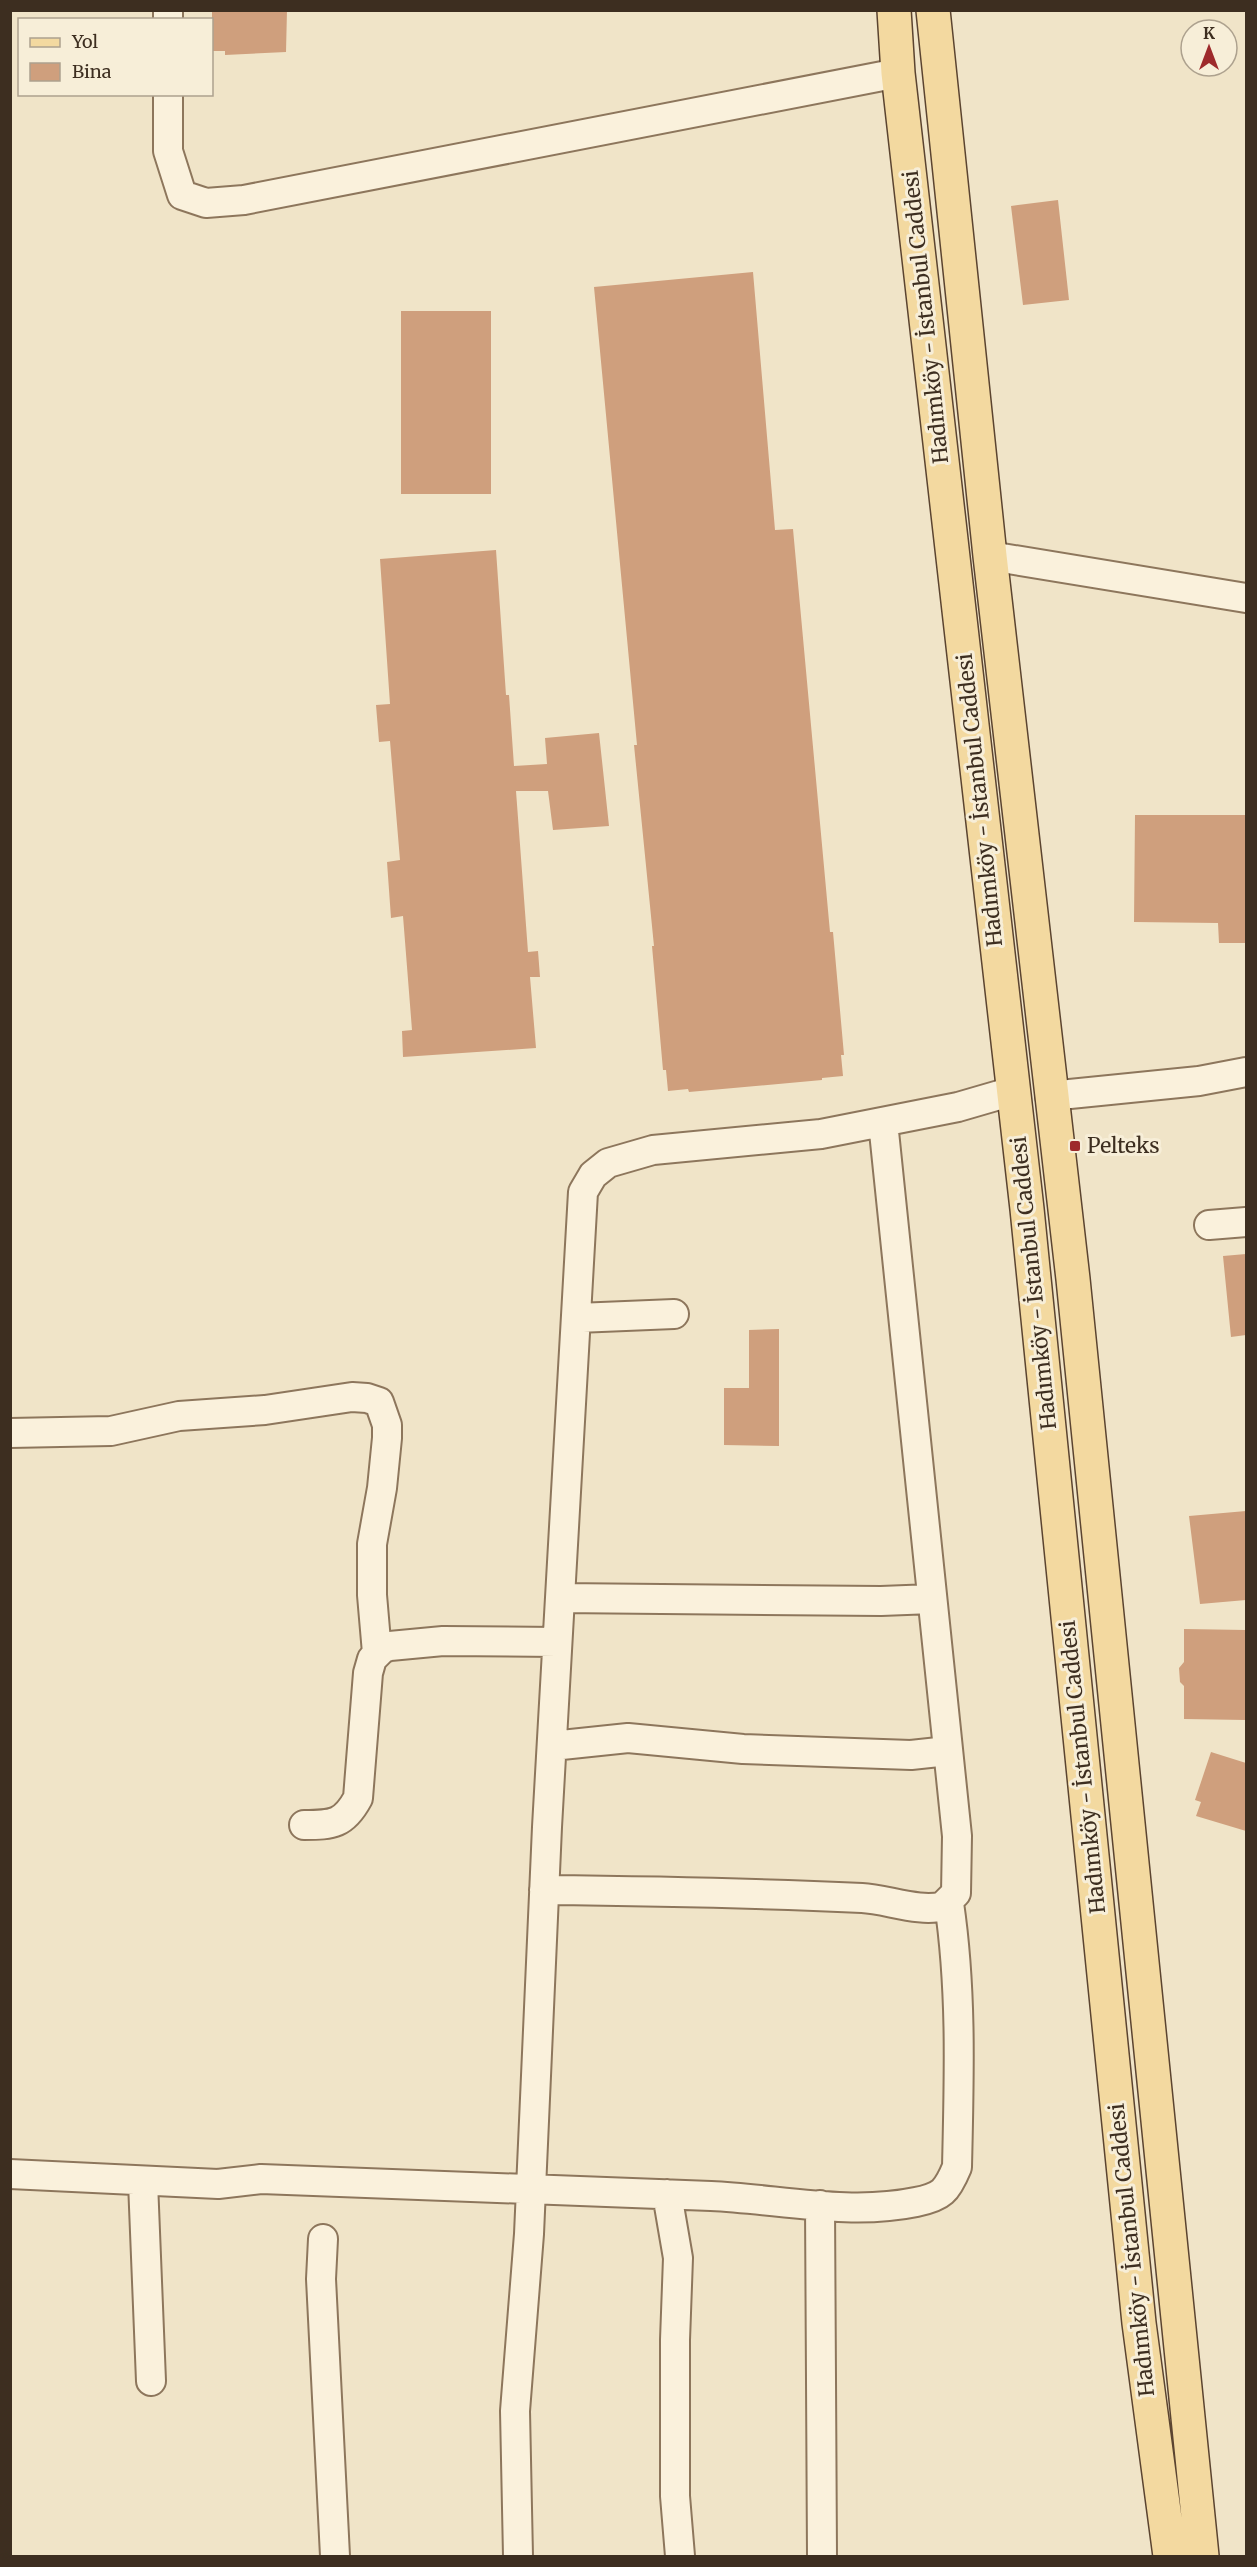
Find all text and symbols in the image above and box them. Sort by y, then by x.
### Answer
legend [18,18,213,96]
north arrow [1179,18,1239,78]
text: K [1203,23,1215,43]
text: Yol [71,30,98,53]
text: Bina [72,60,112,83]
street label: Hadımköy - İstanbul Caddesi [897,169,954,465]
street label: Hadımköy - İstanbul Caddesi [951,652,1008,948]
place label: Pelteks [1087,1132,1160,1159]
street label: Hadımköy - İstanbul Caddesi [1005,1135,1062,1431]
marker: Pelteks [1068,1139,1082,1153]
street label: Hadımköy - İstanbul Caddesi [1054,1619,1111,1915]
street label: Hadımköy - İstanbul Caddesi [1103,2102,1160,2398]

